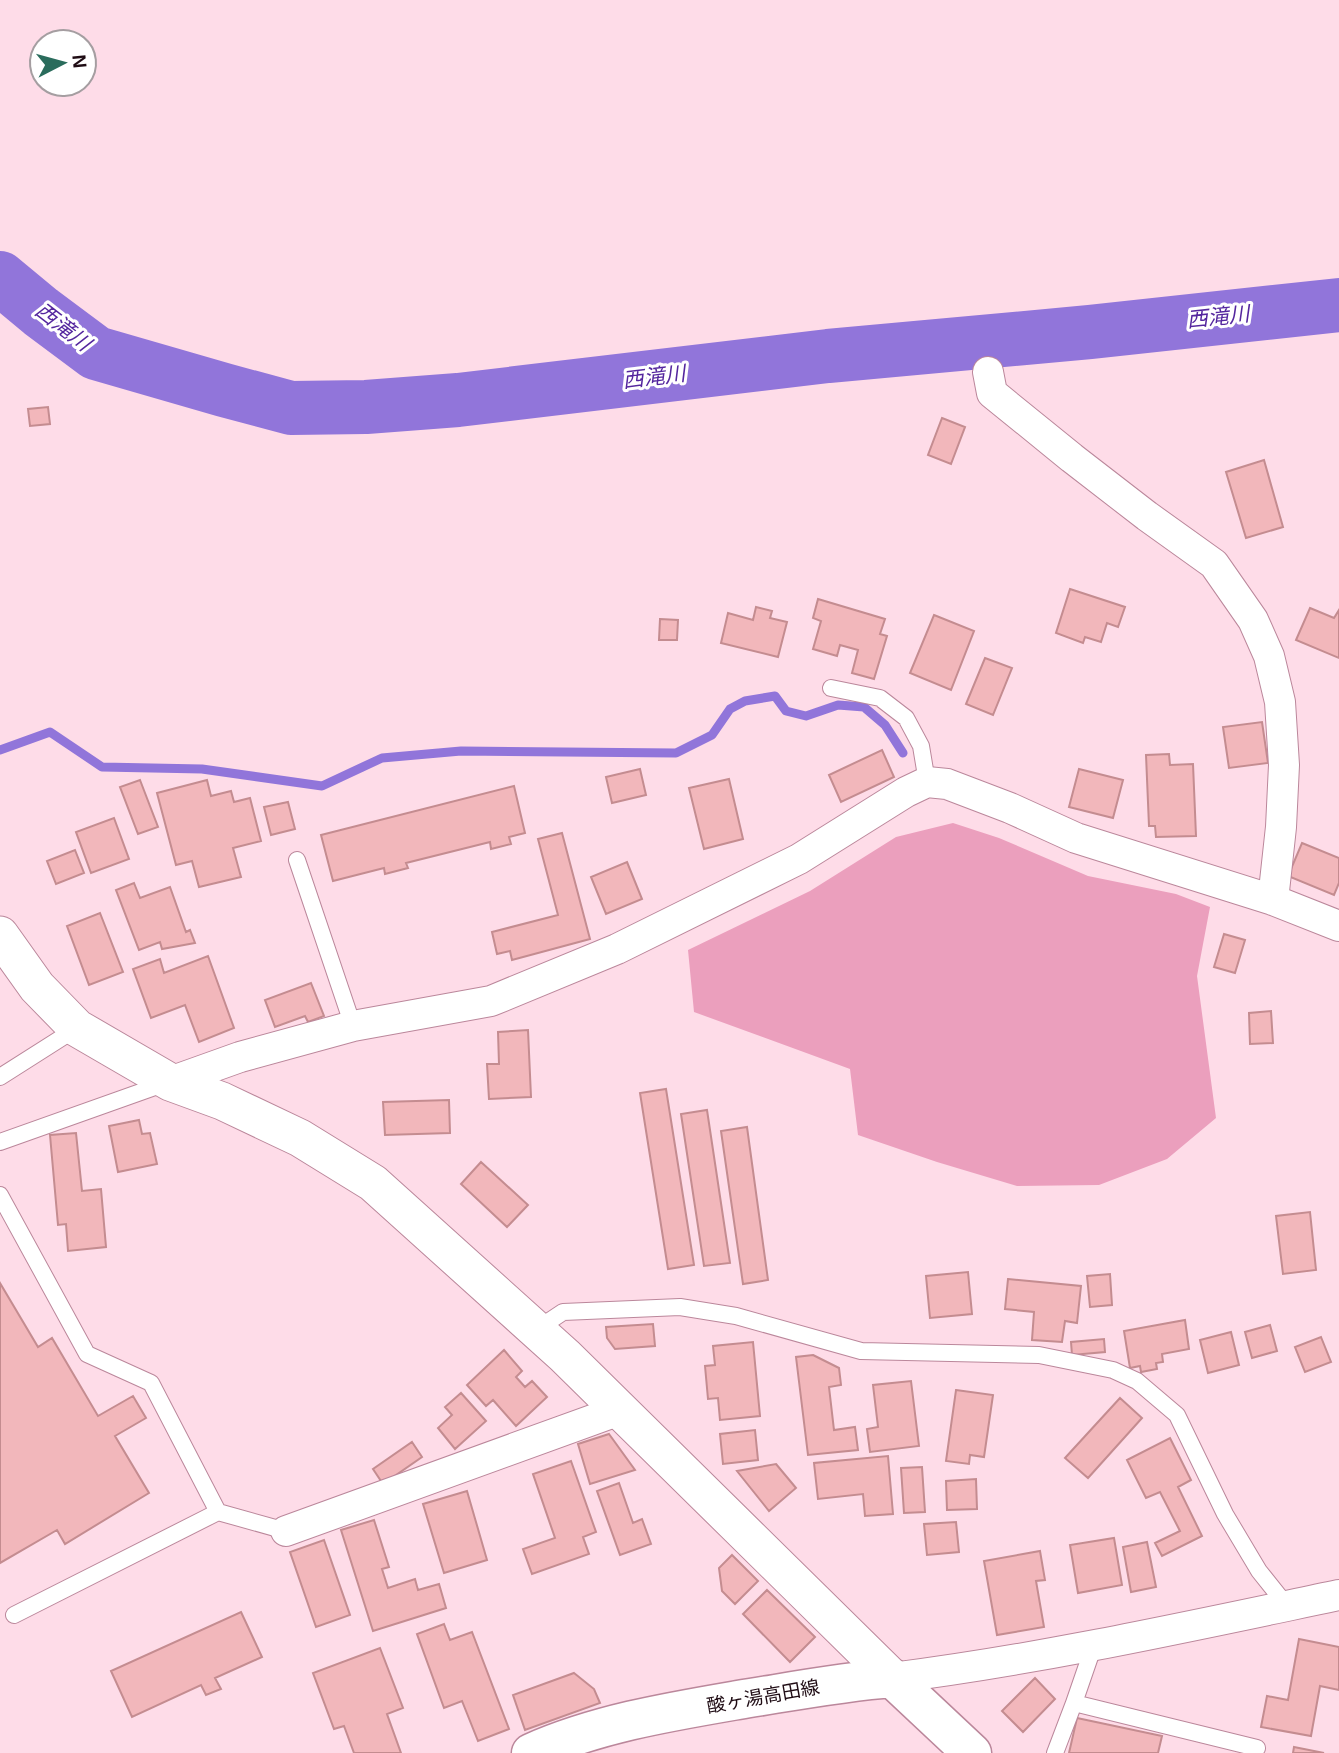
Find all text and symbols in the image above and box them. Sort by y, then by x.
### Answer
north arrow [28,28,98,98]
text: N [68,53,91,69]
water label: 西滝川 [31,298,97,356]
water label: 西滝川 [1185,302,1252,331]
water label: 西滝川 [621,361,689,392]
street label: 酸ヶ湯高田線 [705,1676,821,1717]

